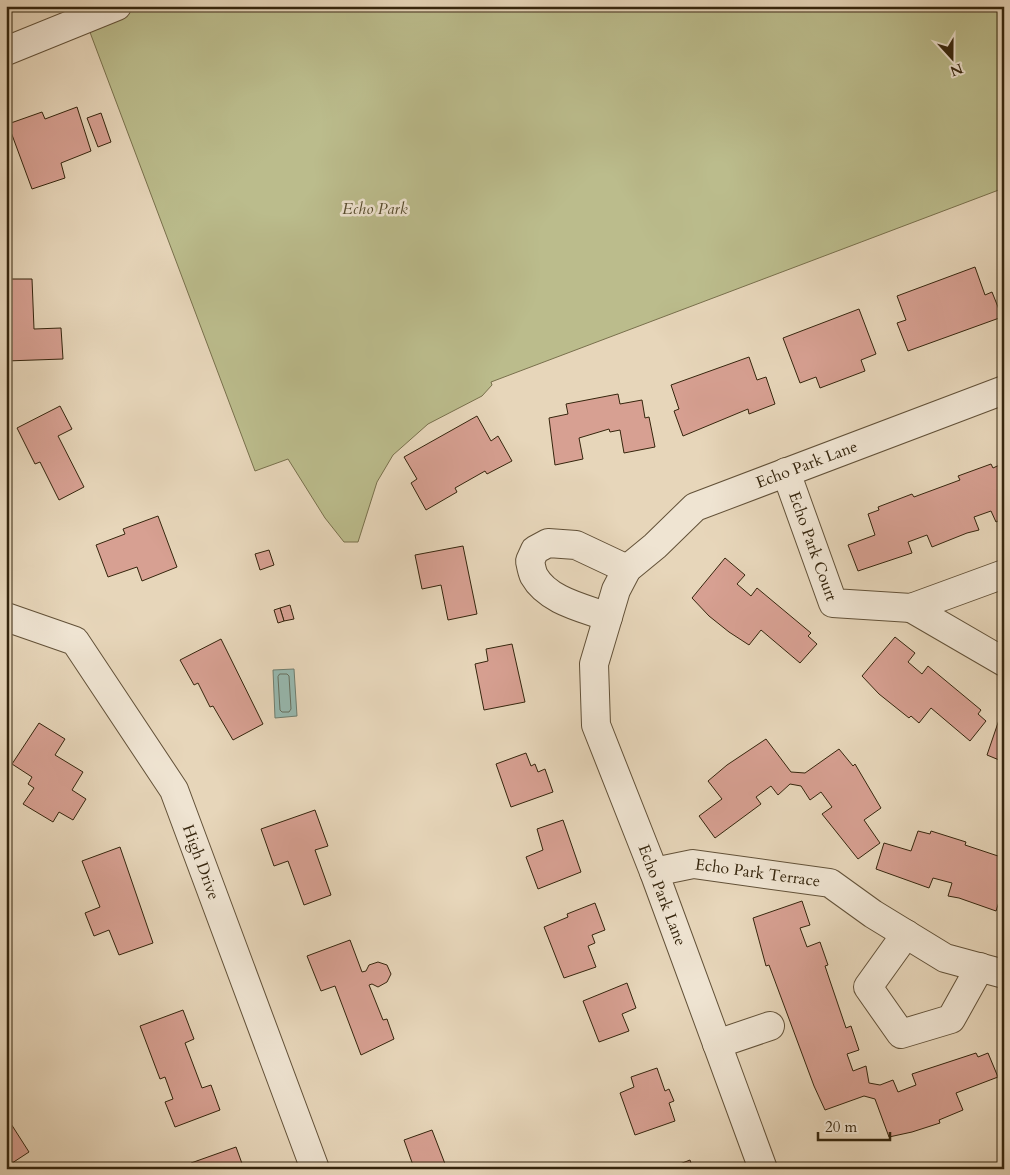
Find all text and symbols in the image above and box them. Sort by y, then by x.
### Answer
north arrow [928,32,978,82]
text: N [947,59,966,81]
park label: Echo Park [342,198,408,220]
street label: Echo Park Lane [753,435,861,494]
street label: Echo Park Court [783,489,842,604]
street label: High Drive [177,822,225,903]
street label: Echo Park Lane [633,841,691,949]
street label: Echo Park Terrace [694,853,822,893]
scale bar [818,1110,890,1142]
text: 20 m [825,1117,857,1137]

